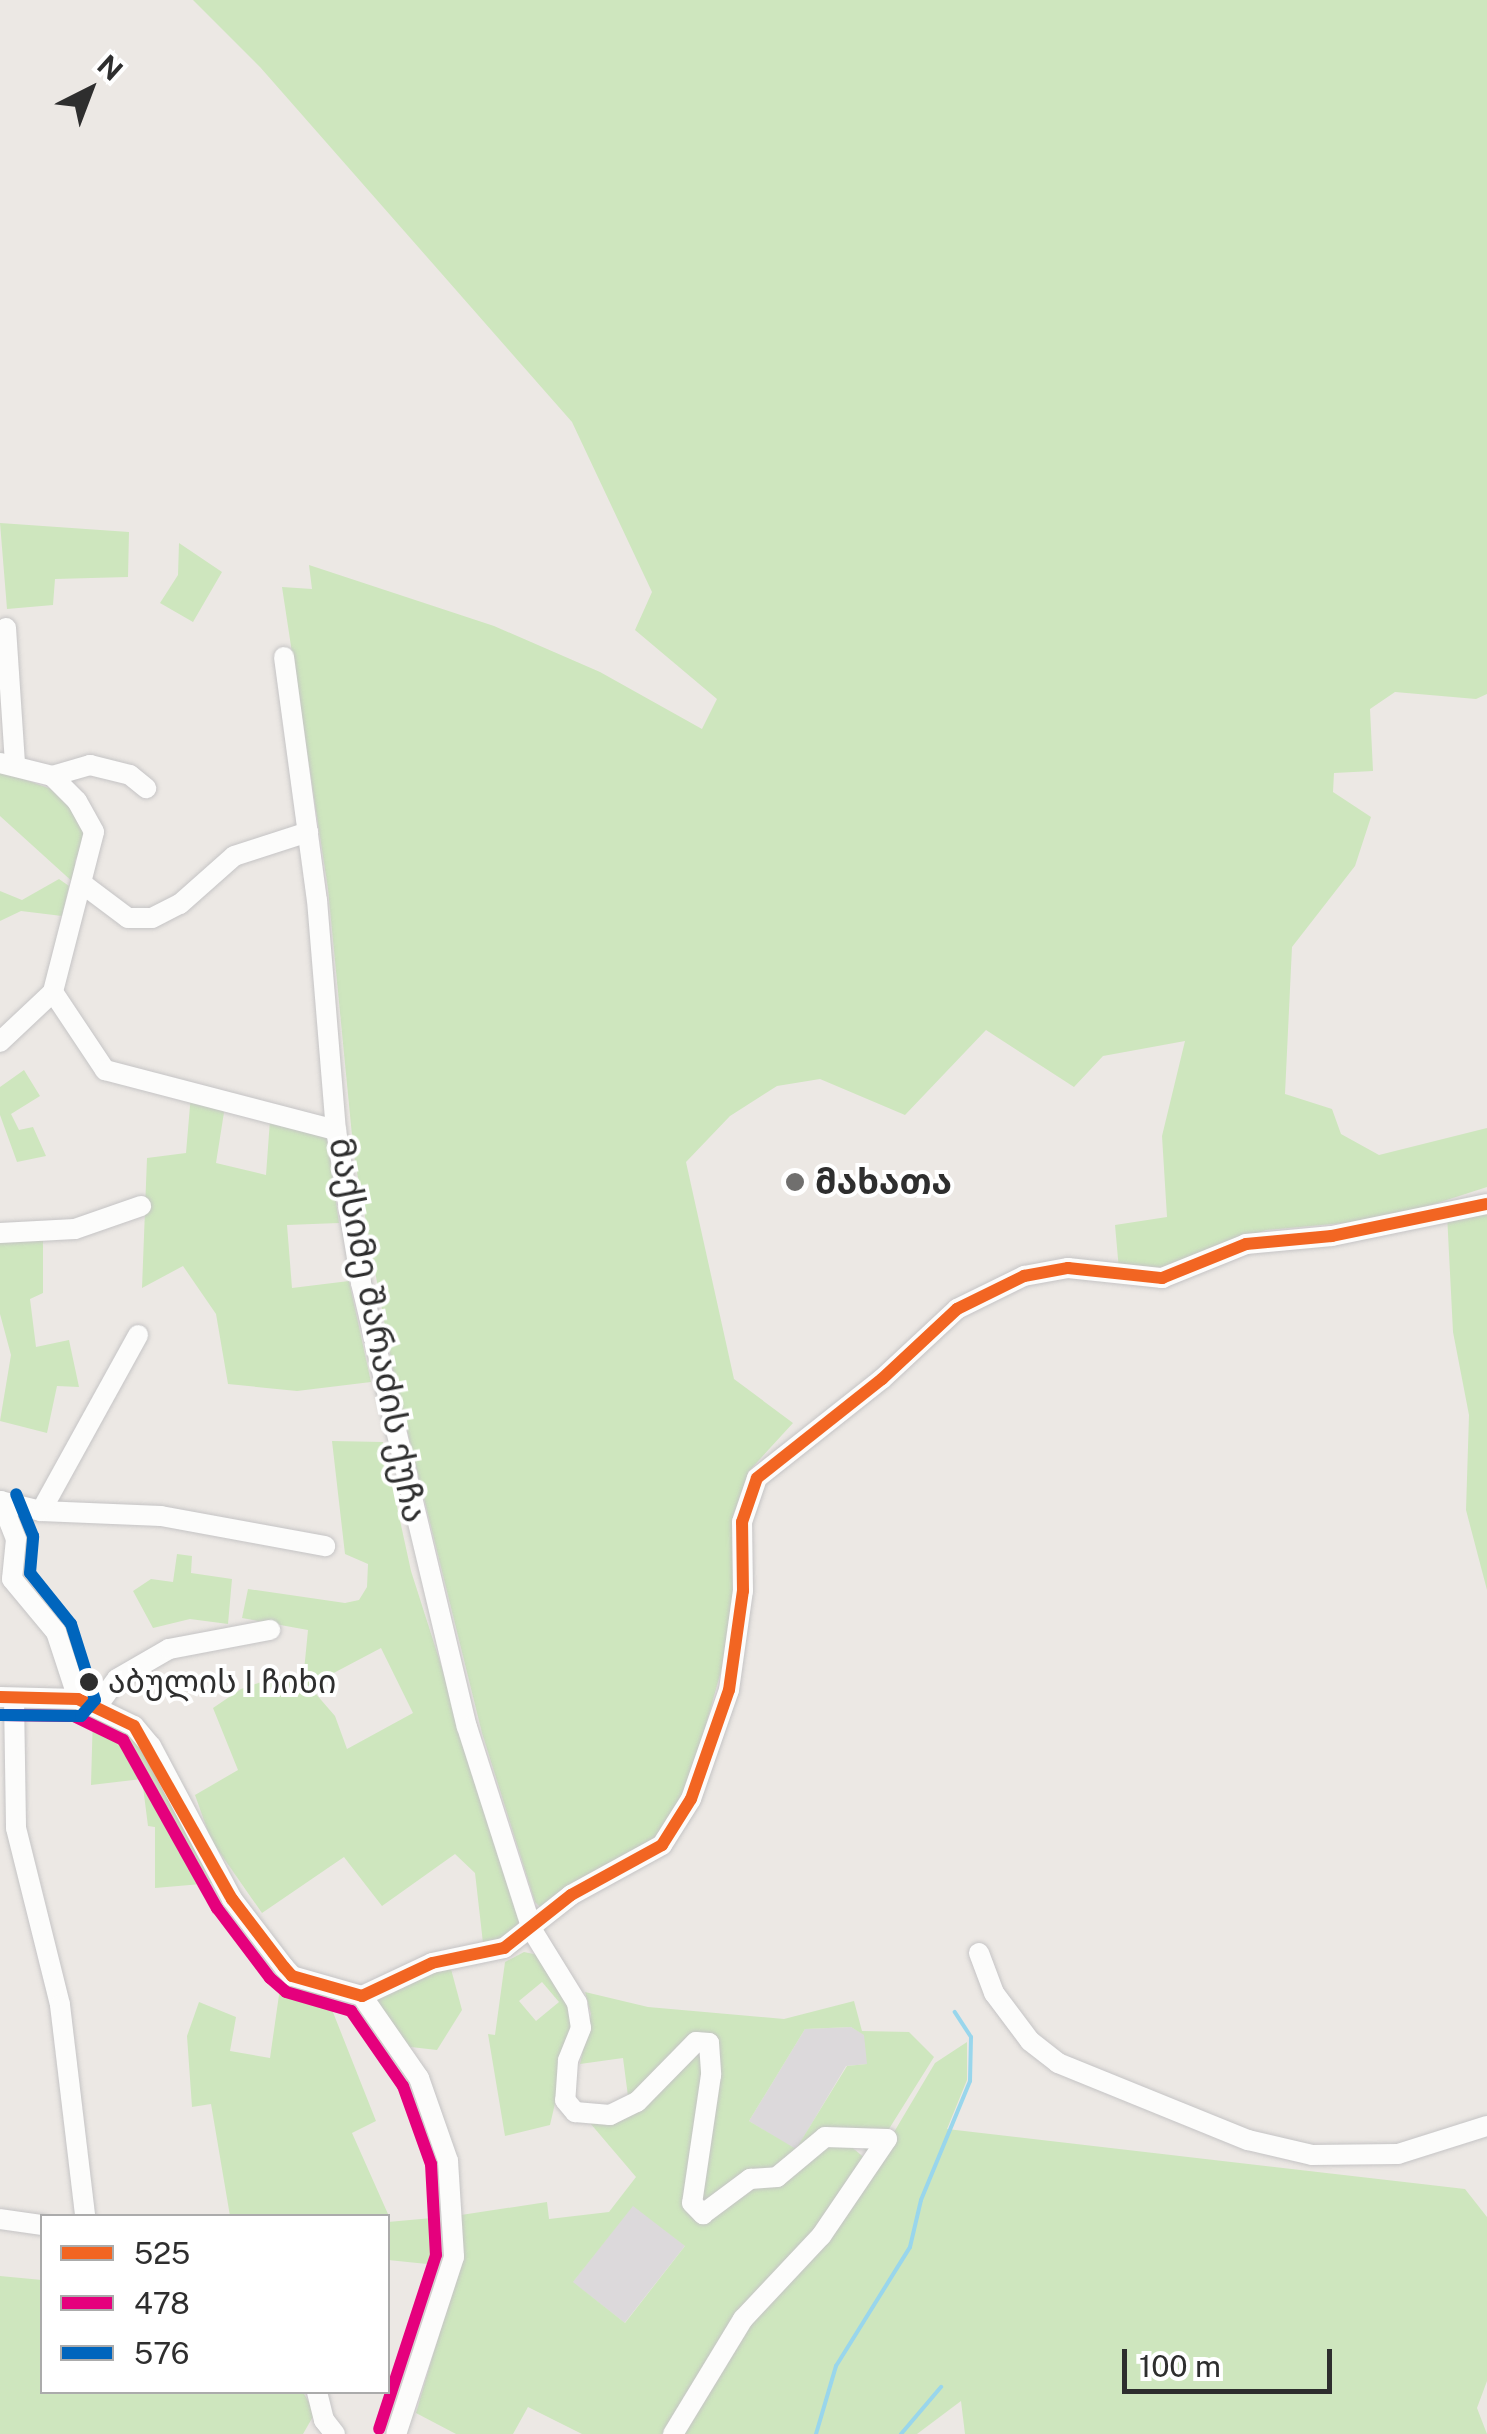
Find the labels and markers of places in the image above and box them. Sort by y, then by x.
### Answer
place label: მახათა [815,1161,952,1203]
marker: მახათა [784,1171,806,1193]
place label: აბულის I ჩიხი [108,1663,336,1701]
marker: აბულის I ჩიხი [79,1672,99,1692]

